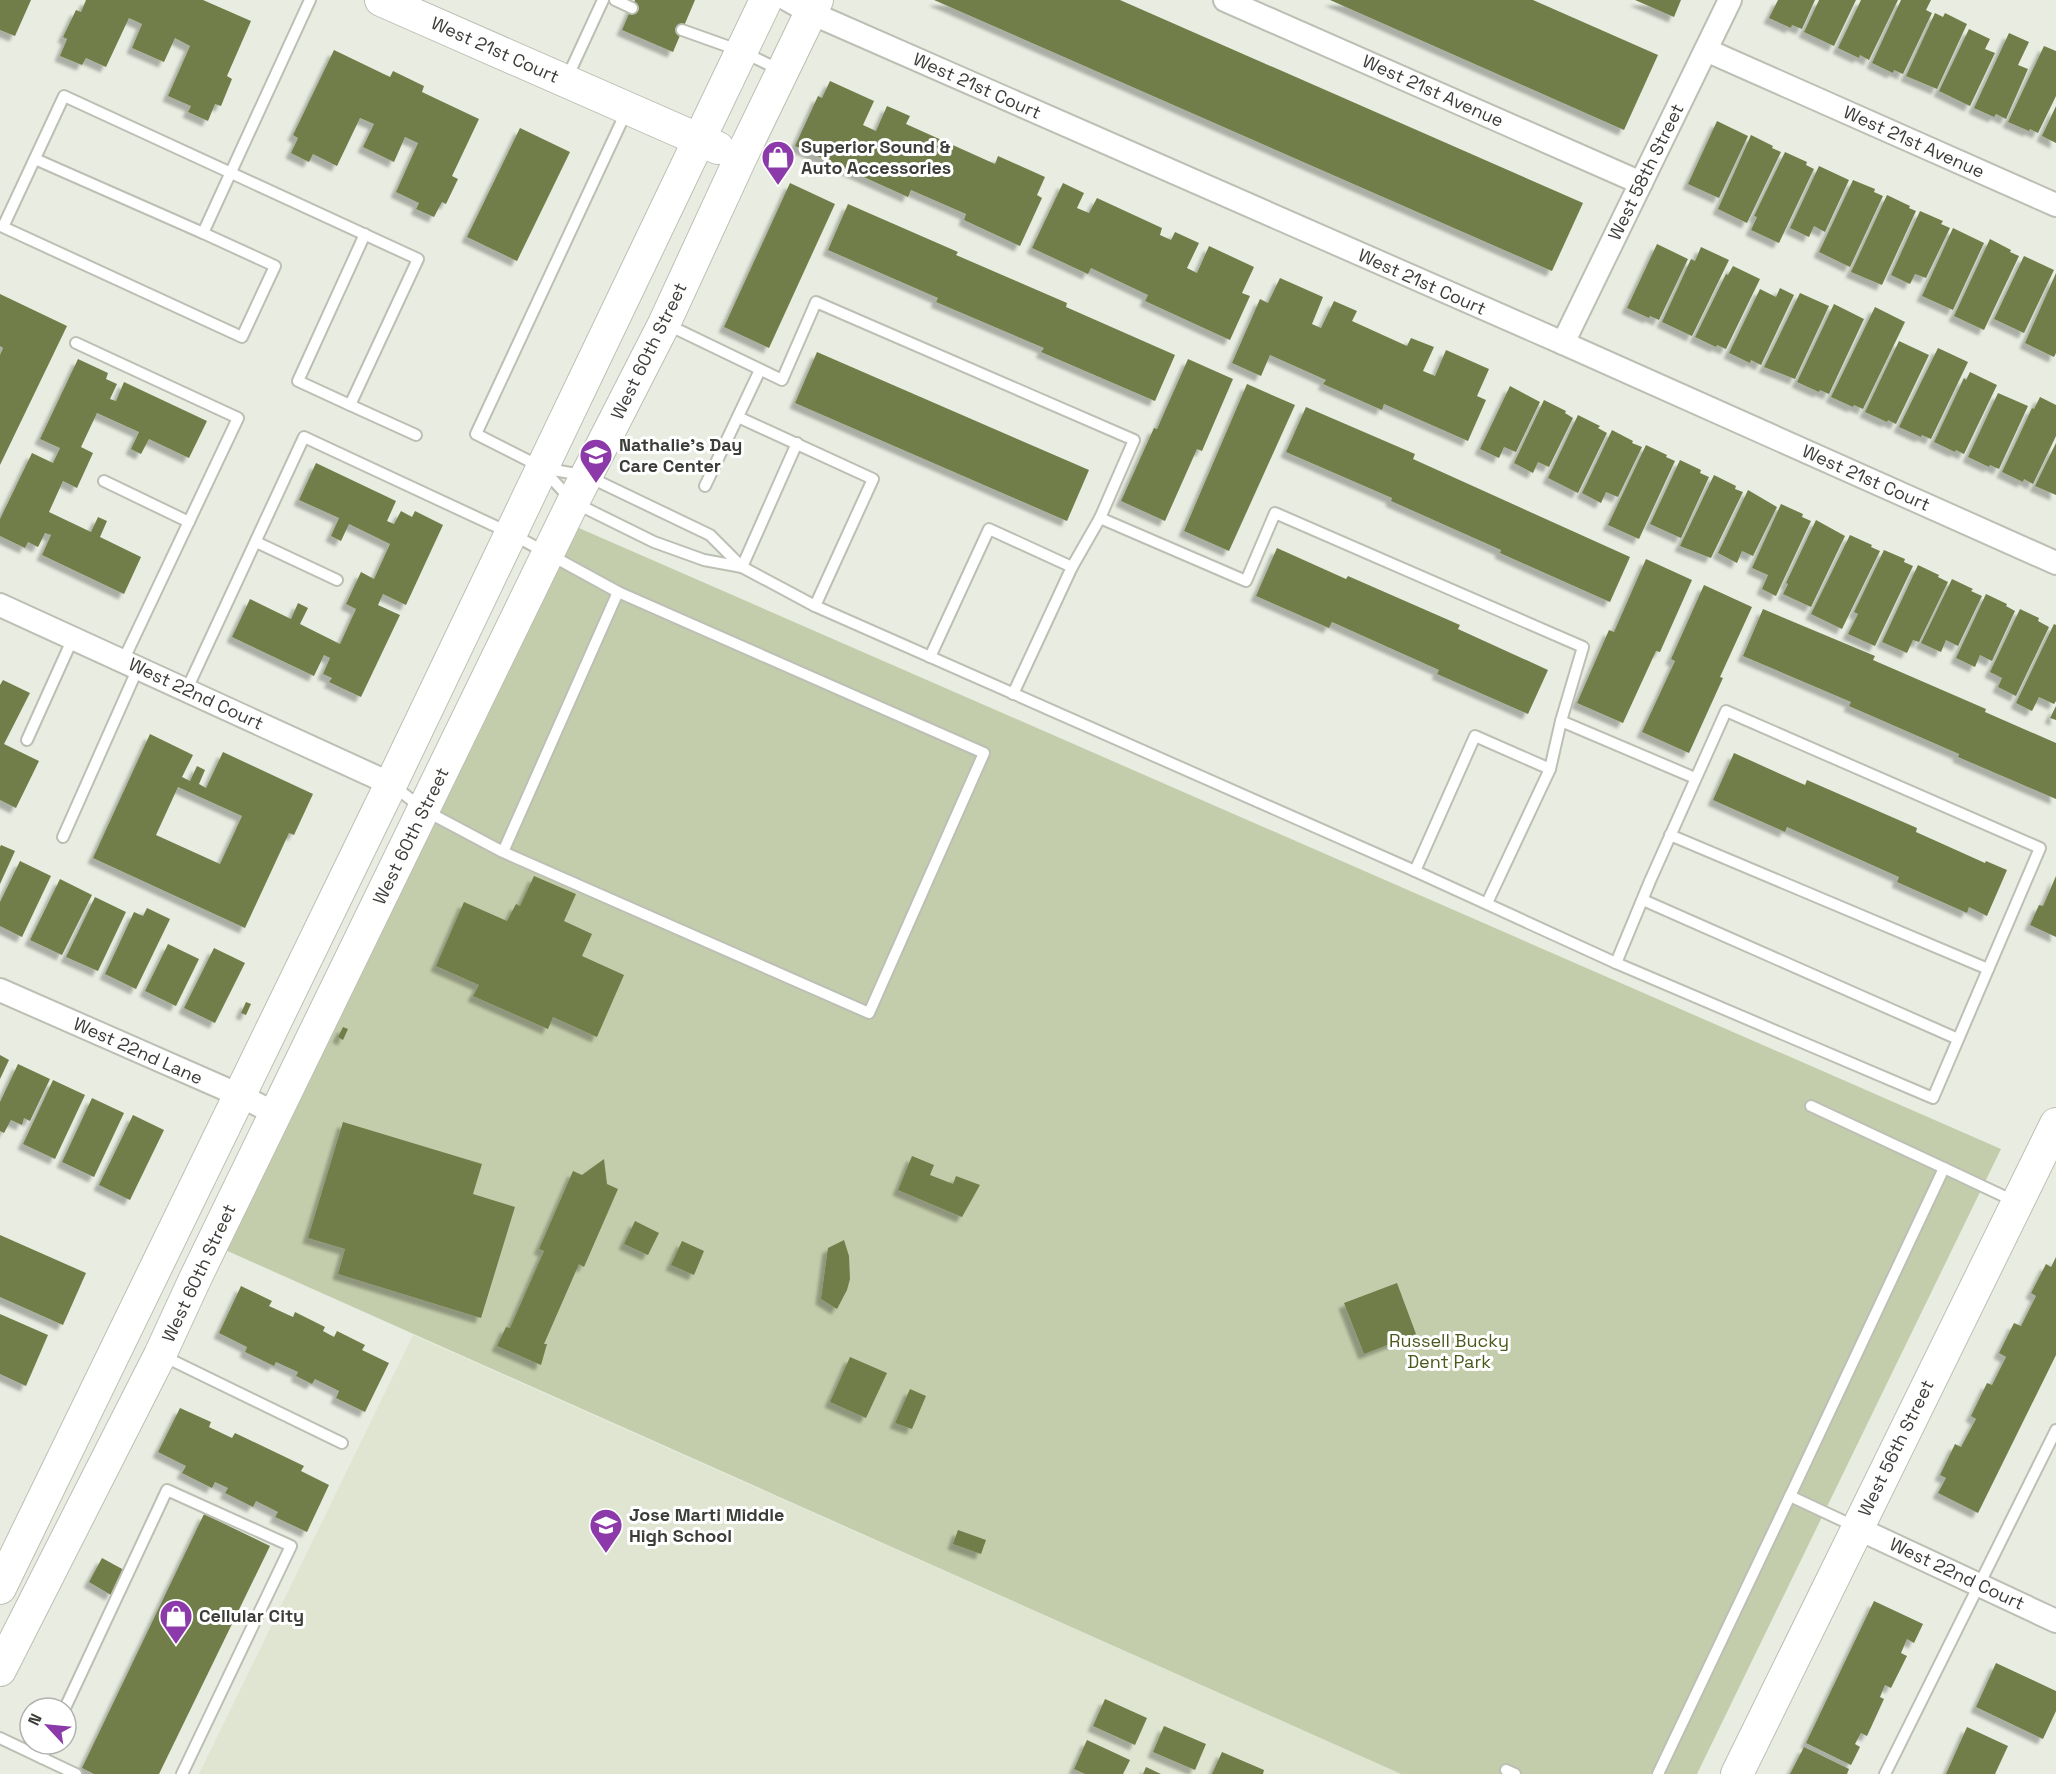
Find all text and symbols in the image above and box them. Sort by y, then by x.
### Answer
street label: West 21st Court [428,11,563,88]
street label: West 21st Court [910,47,1045,124]
street label: West 21st Avenue [1359,49,1507,132]
street label: West 58th Street [1602,100,1689,244]
street label: West 21st Avenue [1840,100,1988,183]
place label: Superior Sound & Auto Accessories [801,135,951,179]
shop icon: Superior Sound & Auto Accessories [760,139,796,186]
street label: West 21st Court [1355,243,1490,320]
street label: West 60th Street [605,278,692,423]
place label: Nathalie's Day Care Center [619,433,742,477]
school or university icon: Nathalie's Day Care Center [578,437,614,484]
street label: West 21st Court [1799,439,1934,516]
street label: West 22nd Court [125,652,267,735]
street label: West 60th Street [367,763,454,908]
street label: West 22nd Lane [70,1012,206,1089]
street label: West 60th Street [156,1200,241,1346]
park label: Russell Bucky Dent Park [1389,1329,1509,1373]
street label: West 56th Street [1853,1376,1939,1520]
place label: Jose Marti Middle High School [629,1503,784,1547]
school or university icon: Jose Marti Middle High School [588,1507,624,1554]
street label: West 22nd Court [1886,1532,2028,1615]
shop icon: Cellular City [158,1598,194,1645]
place label: Cellular City [199,1604,304,1627]
north arrow [18,1696,78,1756]
text: N [23,1710,47,1729]

